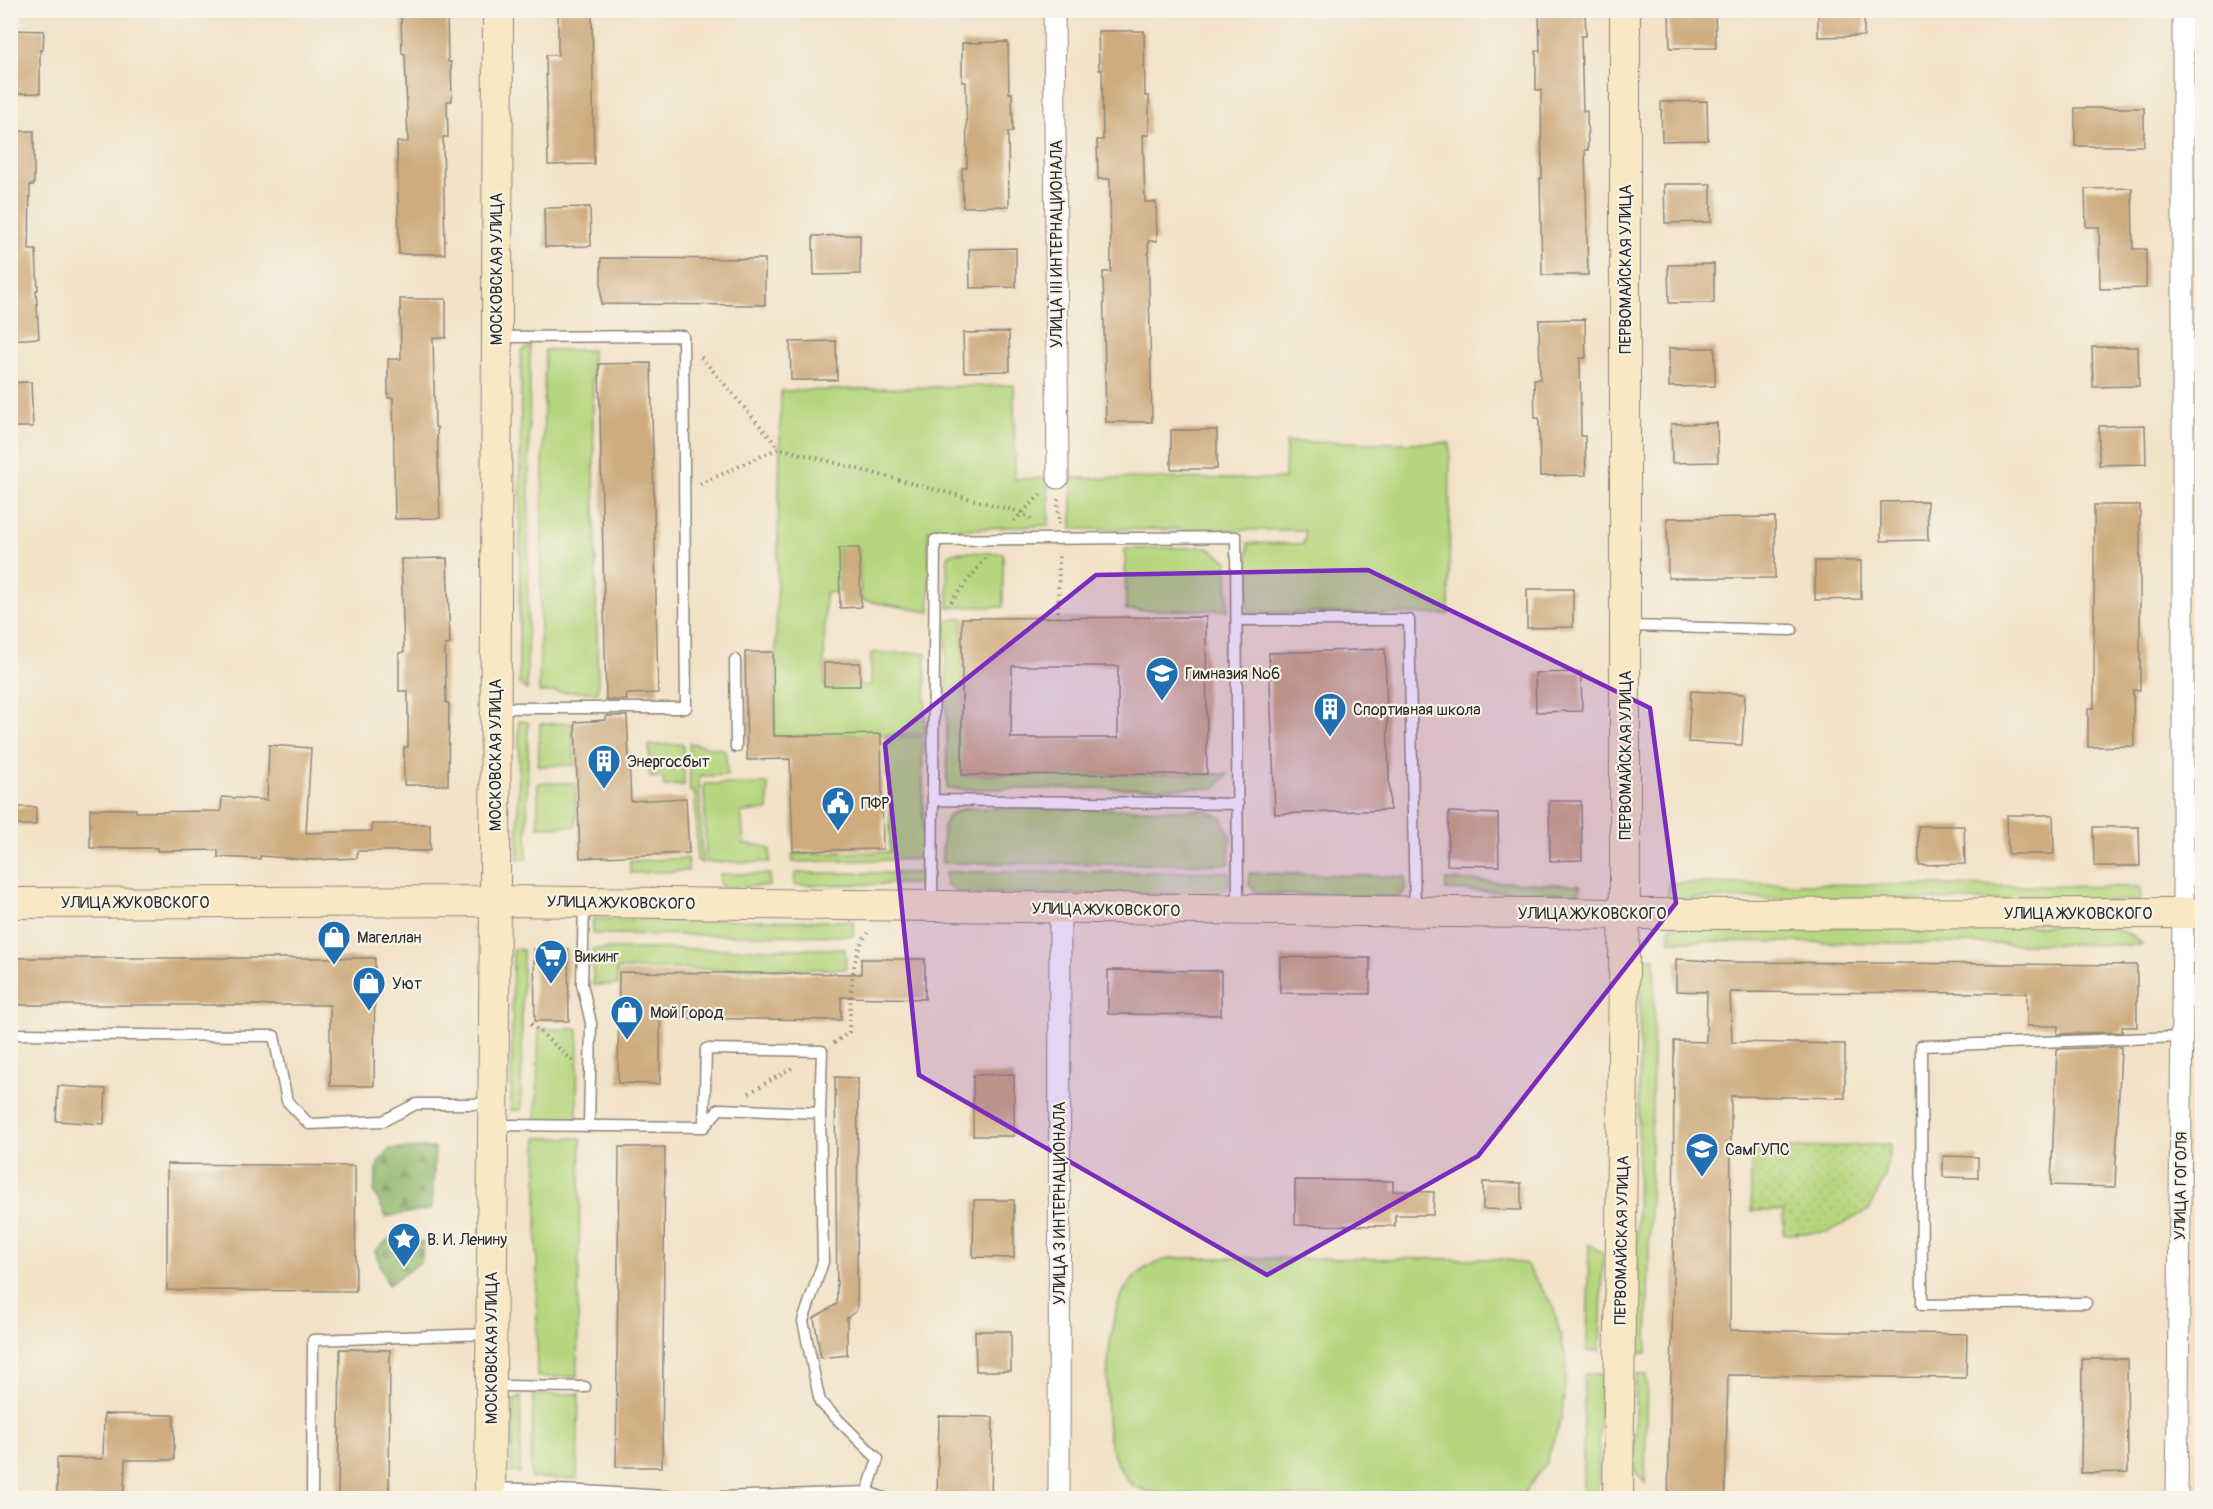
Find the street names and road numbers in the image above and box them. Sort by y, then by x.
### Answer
street label: УЛИЦА III ИНТЕРНАЦИОНАЛА [1047,140,1067,348]
street label: ПЕРВОМАЙСКАЯ УЛИЦА [1616,184,1636,354]
street label: МОСКОВСКАЯ УЛИЦА [487,193,507,345]
street label: ПЕРВОМАЙСКАЯ УЛИЦА [1616,670,1636,840]
street label: МОСКОВСКАЯ УЛИЦА [486,679,506,831]
street label: УЛИЦА ЖУКОВСКОГО [546,892,695,914]
street label: УЛИЦА ЖУКОВСКОГО [61,893,209,913]
street label: УЛИЦА ЖУКОВСКОГО [1031,899,1180,921]
street label: УЛИЦА ЖУКОВСКОГО [1518,904,1666,924]
street label: УЛИЦА ЖУКОВСКОГО [2004,904,2152,924]
street label: УЛИЦА 3 ИНТЕРНАЦИОНАЛА [1050,1101,1070,1305]
street label: УЛИЦА ГОГОЛЯ [2170,1132,2192,1240]
street label: ПЕРВОМАЙСКАЯ УЛИЦА [1611,1155,1633,1325]
street label: МОСКОВСКАЯ УЛИЦА [482,1272,502,1424]

